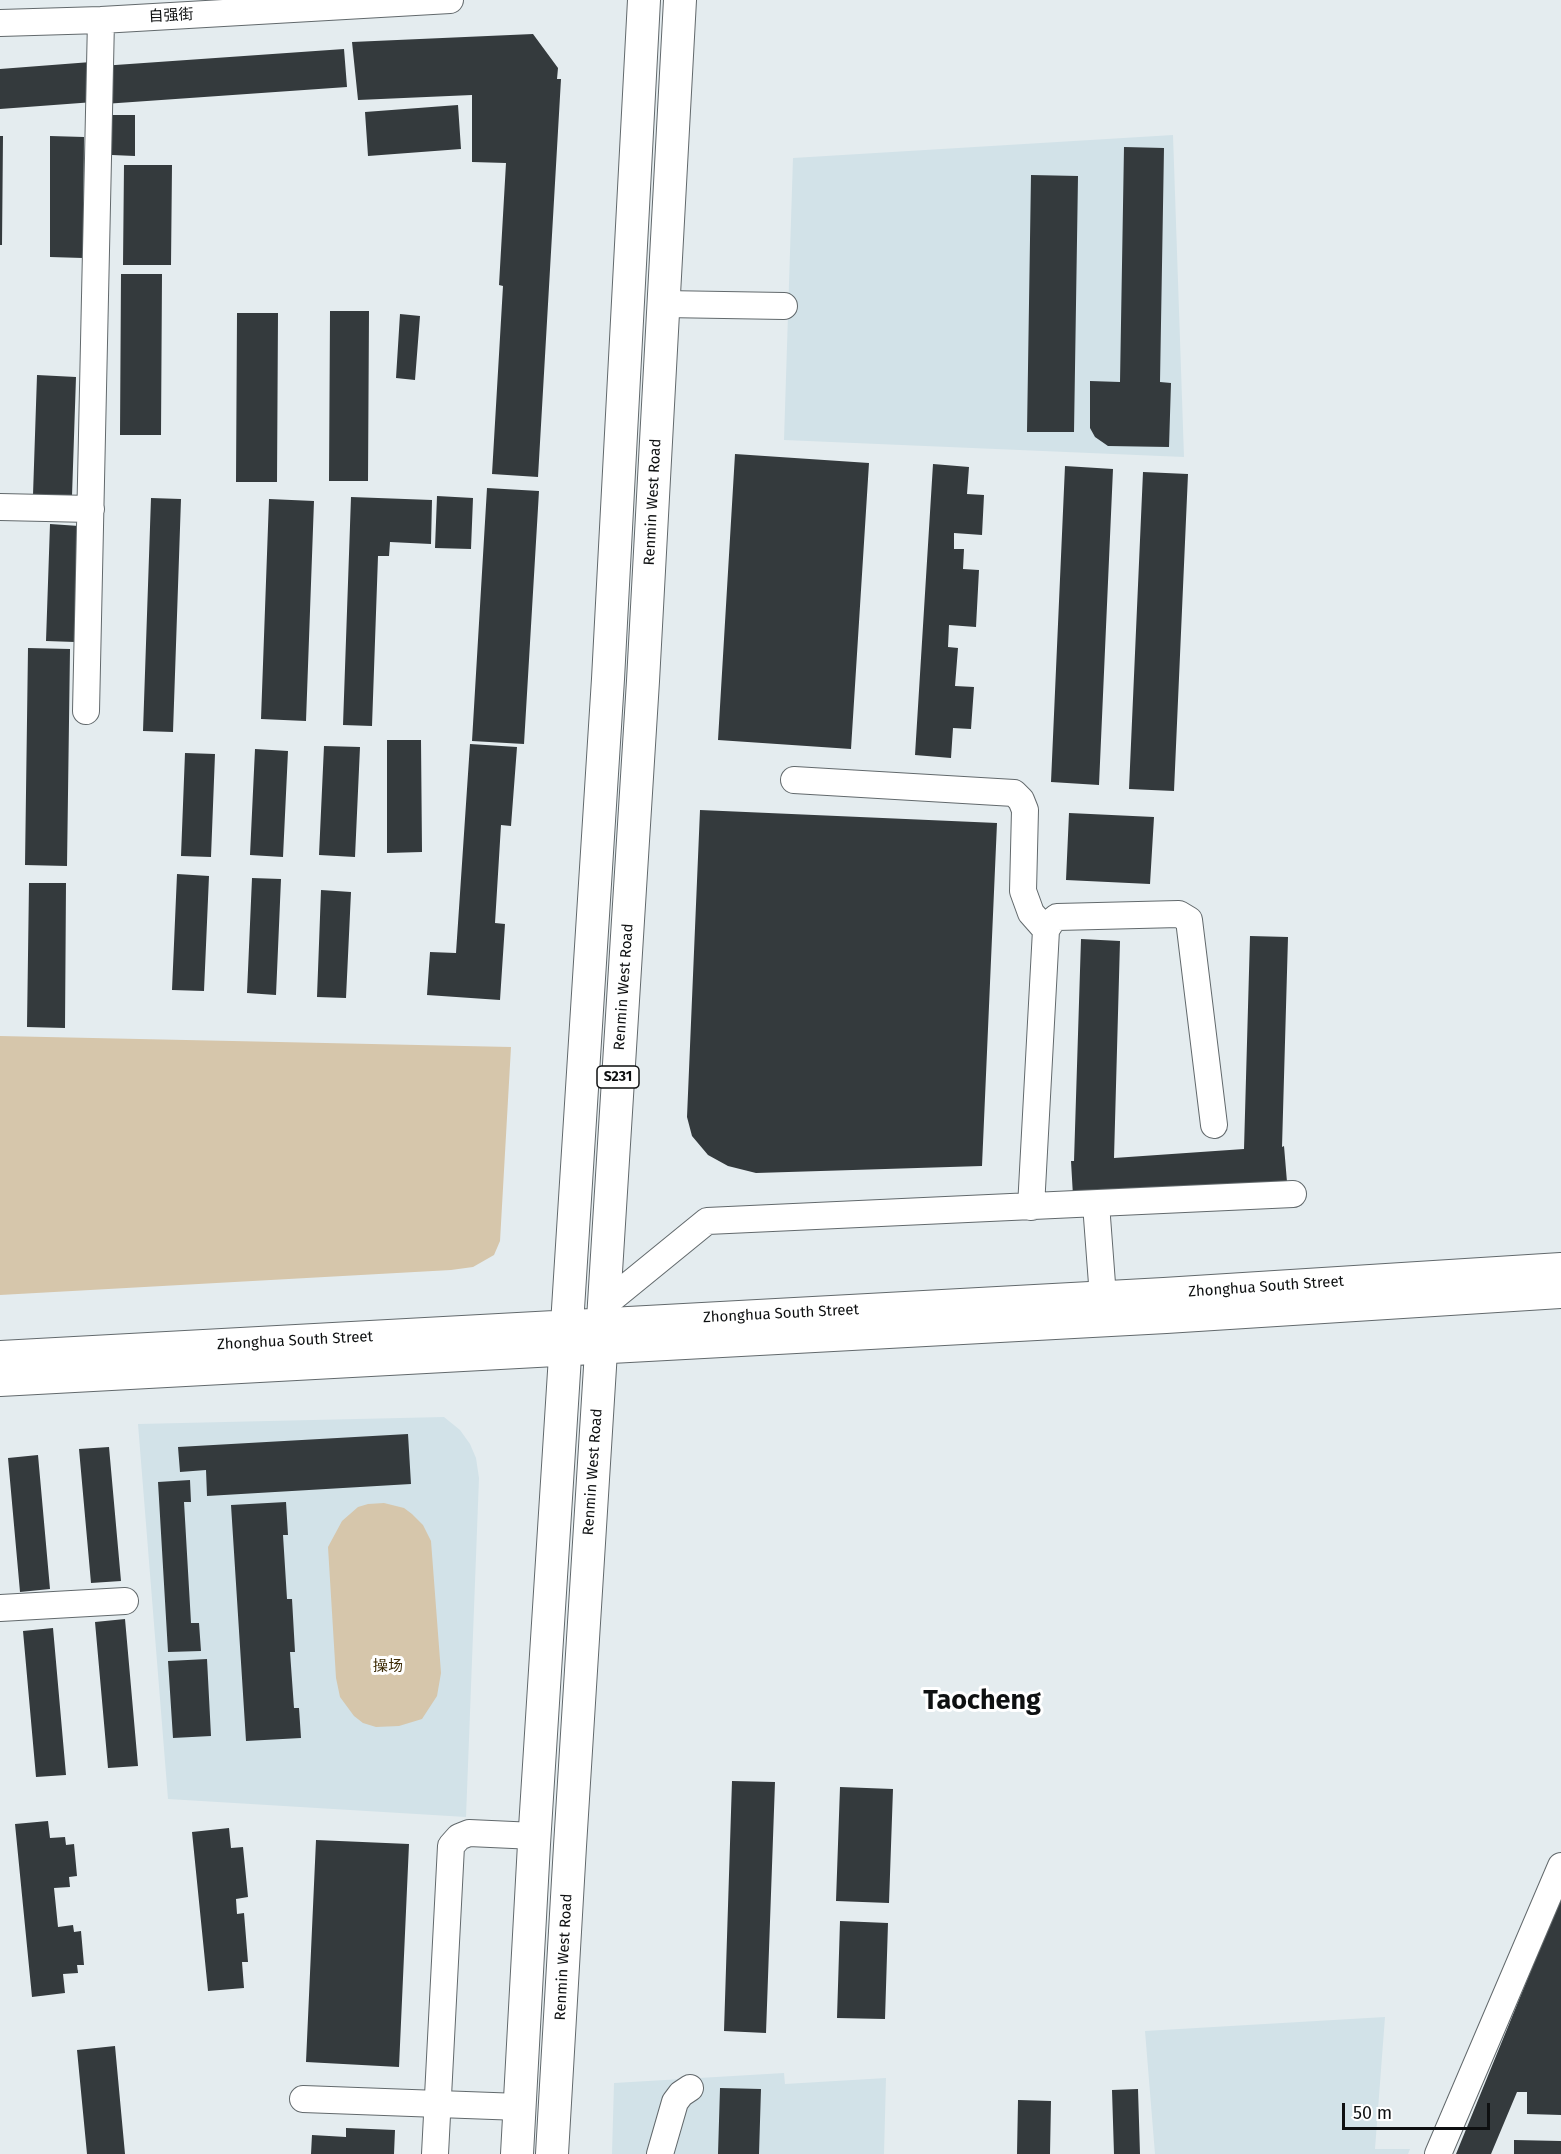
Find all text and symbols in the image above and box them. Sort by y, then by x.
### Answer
street label: 自强街 [148,6,194,26]
street label: Renmin West Road [641,438,665,566]
street label: Renmin West Road [611,923,637,1051]
road number: S231 [597,1066,639,1088]
street label: Zhonghua South Street [1187,1273,1345,1301]
street label: Zhonghua South Street [703,1301,859,1327]
street label: Zhonghua South Street [217,1328,373,1354]
street label: Renmin West Road [580,1408,606,1536]
park label: 操场 [373,1658,403,1676]
district label: Taocheng [923,1685,1041,1717]
street label: Renmin West Road [552,1893,576,2021]
scale bar [1345,2091,1494,2129]
text: 50 m [1353,2102,1392,2124]

